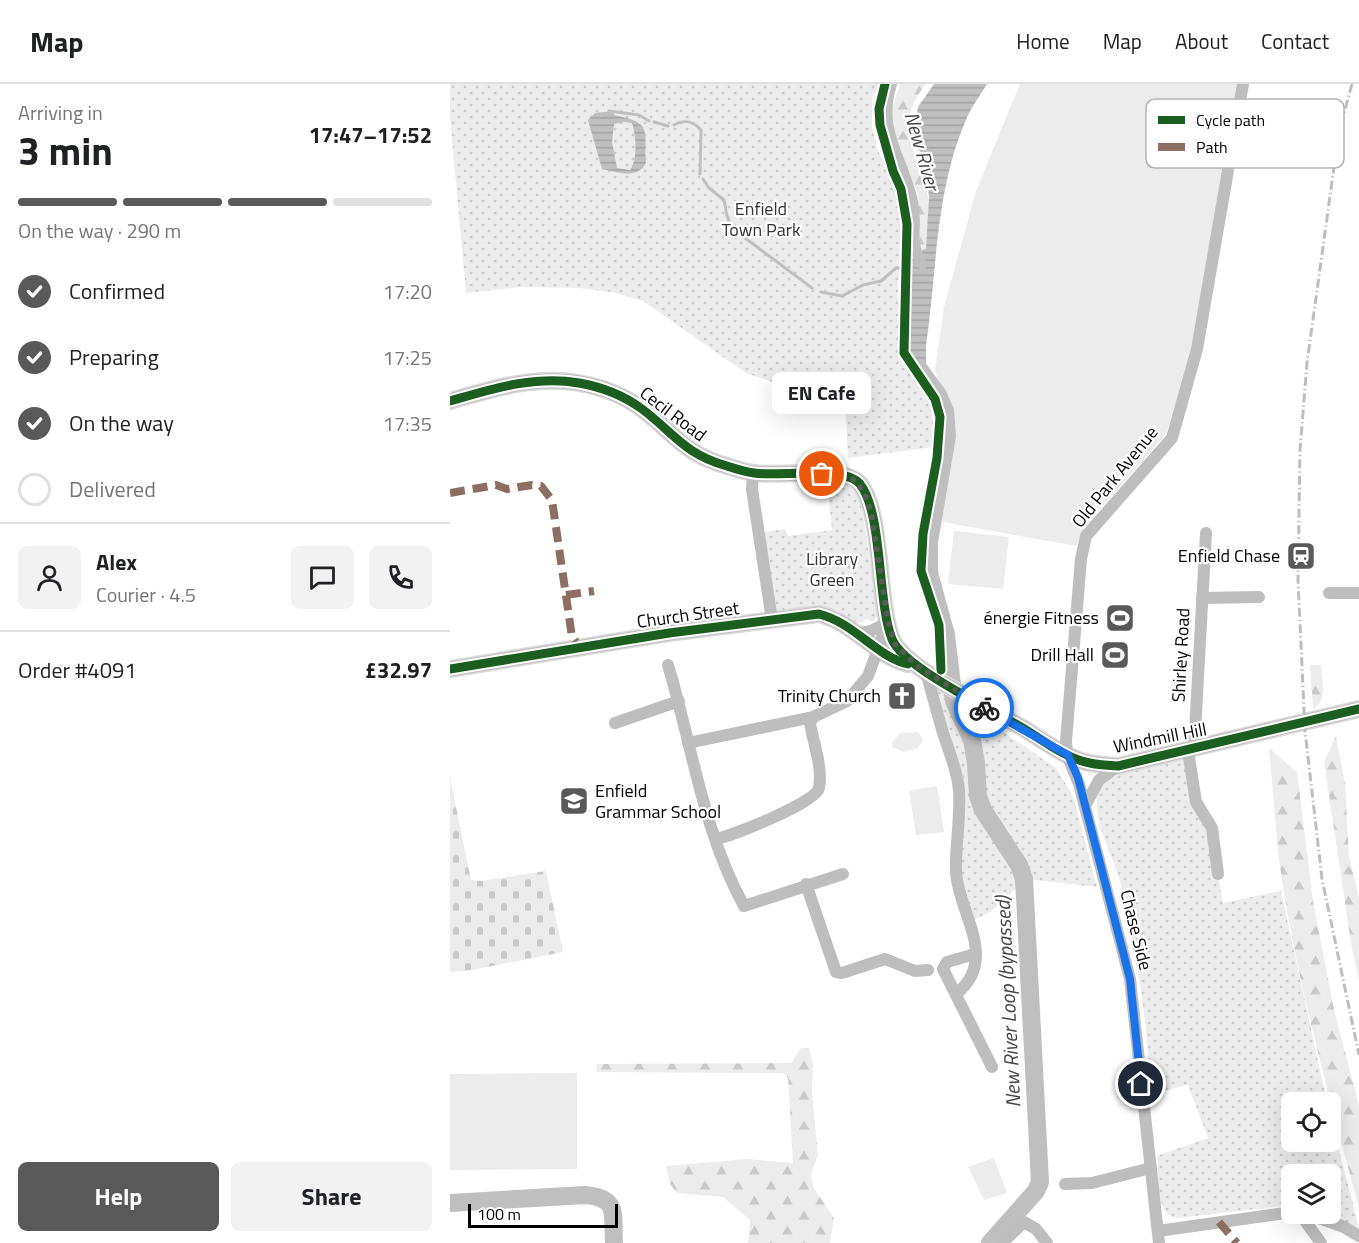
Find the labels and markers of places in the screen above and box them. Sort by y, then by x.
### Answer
callout: EN Cafe [772,372,872,414]
pin [796,448,847,499]
station icon: Enfield Chase [1285,540,1317,572]
place label: Enfield Chase [1178,542,1280,569]
sports icon: énergie Fitness [1104,602,1136,634]
place label: énergie Fitness [984,604,1099,631]
sports icon: Drill Hall [1099,639,1131,671]
place label: Drill Hall [1030,641,1094,668]
church icon: Trinity Church [886,680,918,712]
place label: Trinity Church [778,682,881,709]
place label: Enfield Grammar School [595,777,721,825]
school or university icon: Enfield Grammar School [558,785,590,817]
pin [1115,1058,1166,1109]

